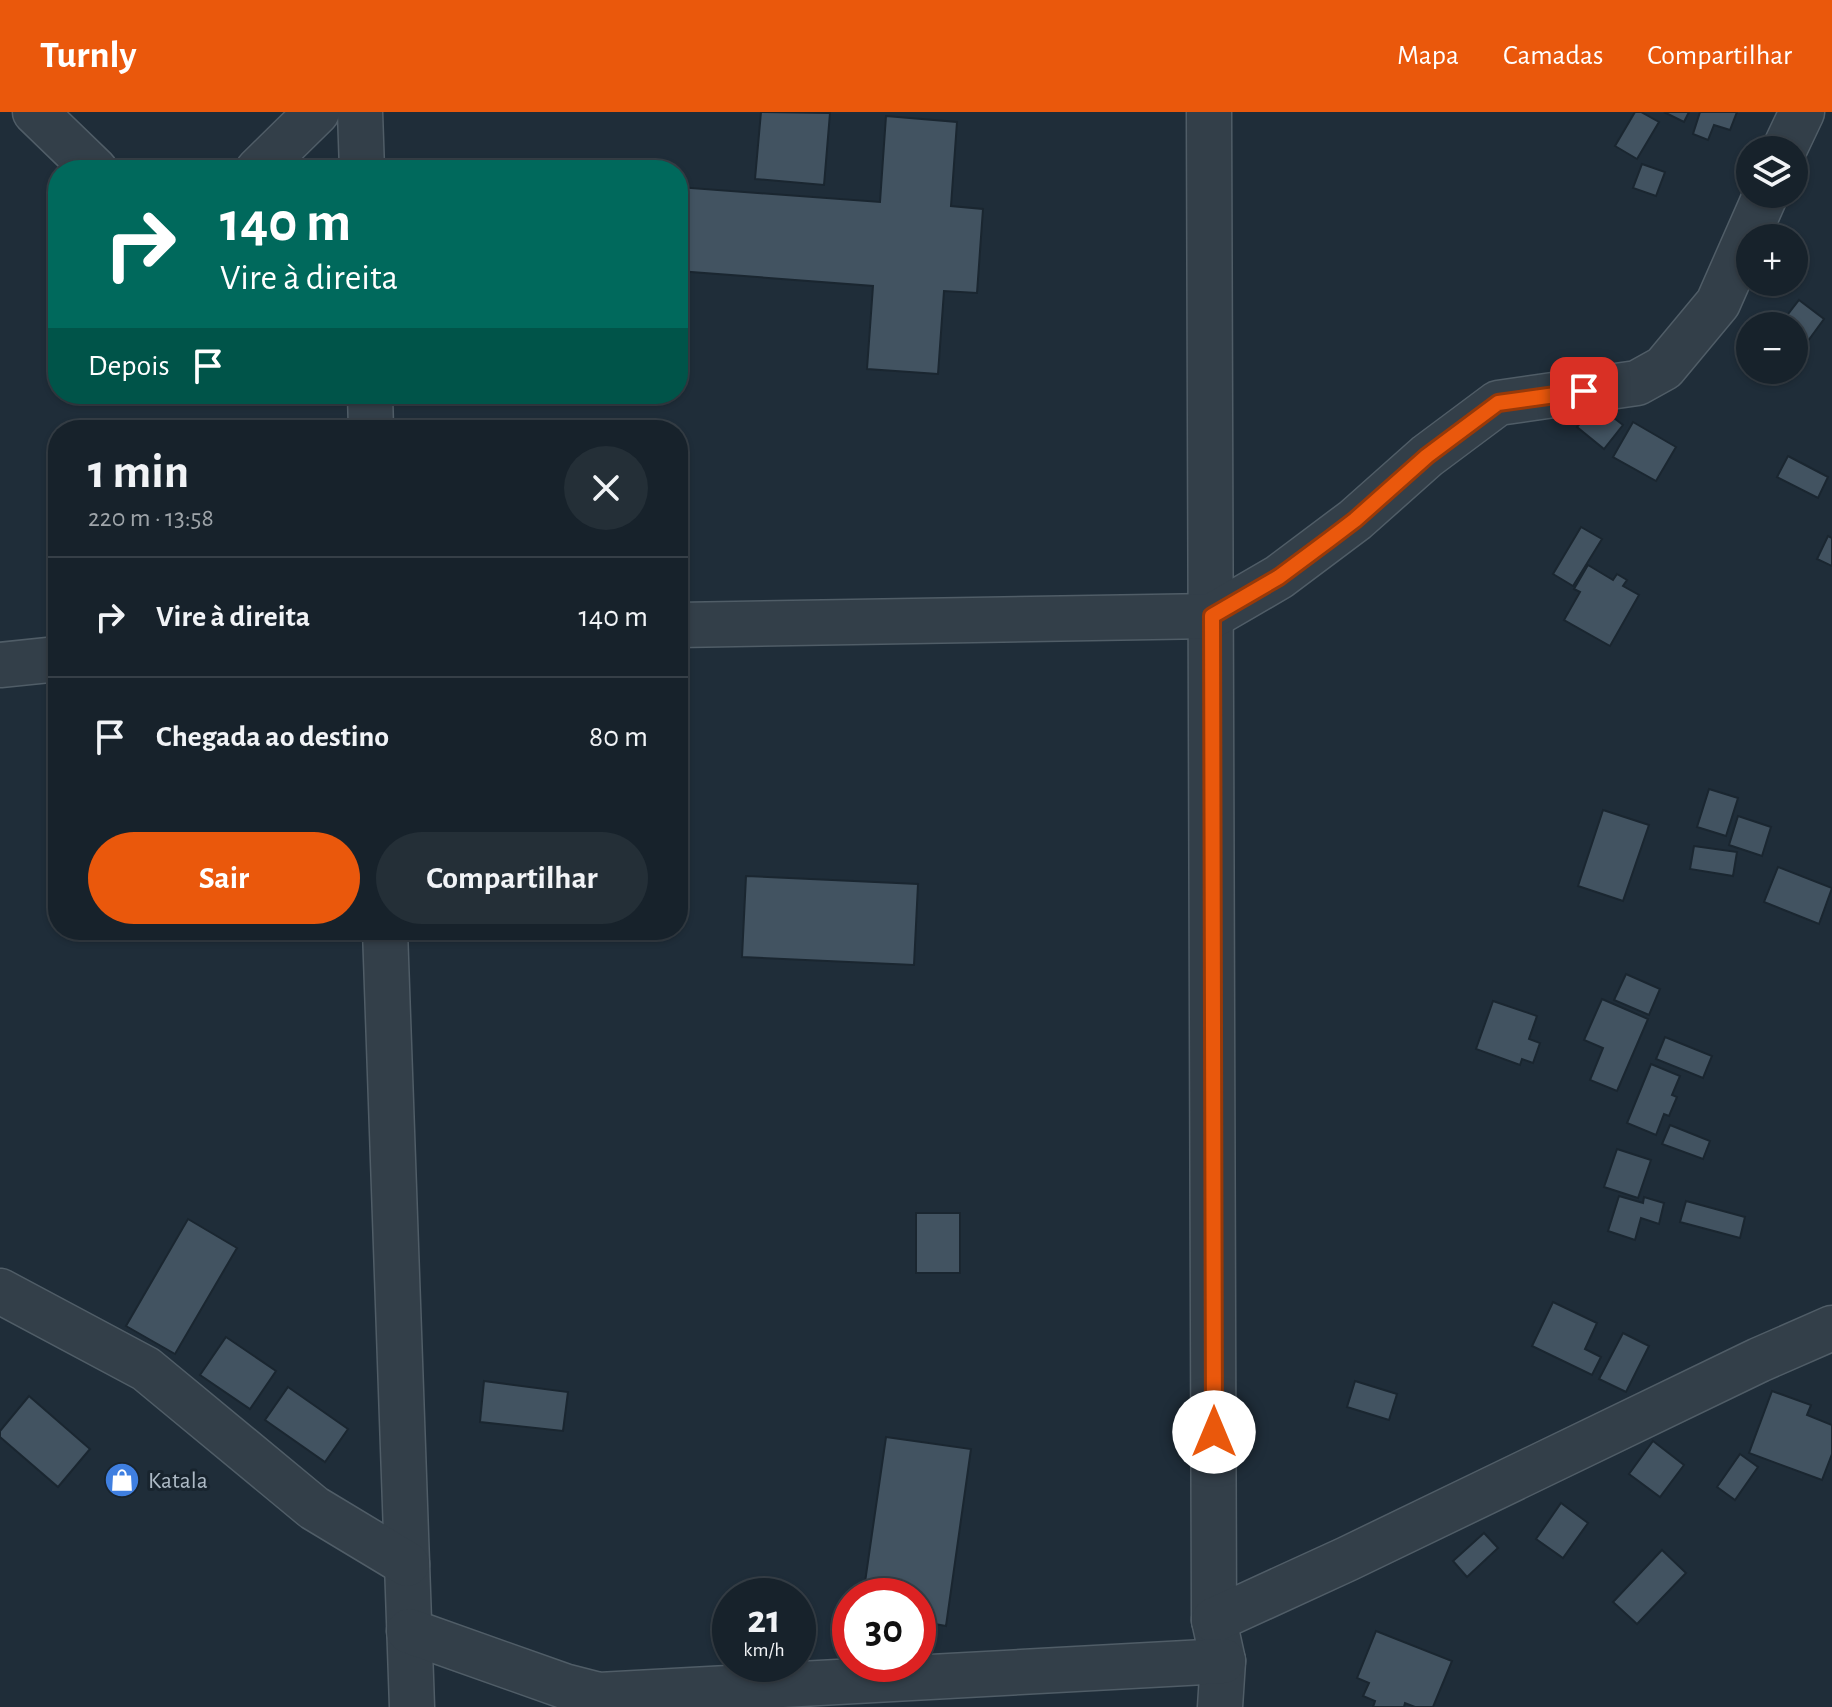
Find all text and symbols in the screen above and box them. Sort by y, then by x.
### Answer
text: Turnly [40,37,136,75]
text: Mapa [1397,42,1459,70]
text: Camadas [1503,42,1603,70]
text: Compartilhar [1647,42,1792,70]
map controls [1736,136,1808,384]
button: layers [1736,136,1808,208]
icon: right [88,192,192,296]
text: 140 m [220,195,351,251]
button: + [1736,224,1808,296]
text: Vire à direita [220,260,398,296]
button: − [1736,312,1808,384]
icon: arrive [186,344,230,388]
text: Depois [88,351,170,381]
pin [1550,357,1618,425]
icon: arrive [1562,369,1606,413]
button: close [564,446,648,530]
text: 1 min [88,449,189,497]
text: 220 m · 13:58 [88,505,214,531]
icon: right [88,595,132,639]
text: Vire à direita [156,602,310,632]
text: 140 m [578,602,648,632]
icon: arrive [88,715,132,759]
text: Chegada ao destino [156,722,389,752]
text: 80 m [589,722,648,752]
button: Sair [88,832,360,924]
button: Compartilhar [376,832,648,924]
position arrow [1172,1390,1256,1474]
shop icon: Katala [103,1461,141,1499]
place label: Katala [148,1469,208,1493]
speed limit sign: 30 [832,1578,936,1682]
text: 21 [747,1600,781,1640]
text: km/h [743,1640,785,1660]

